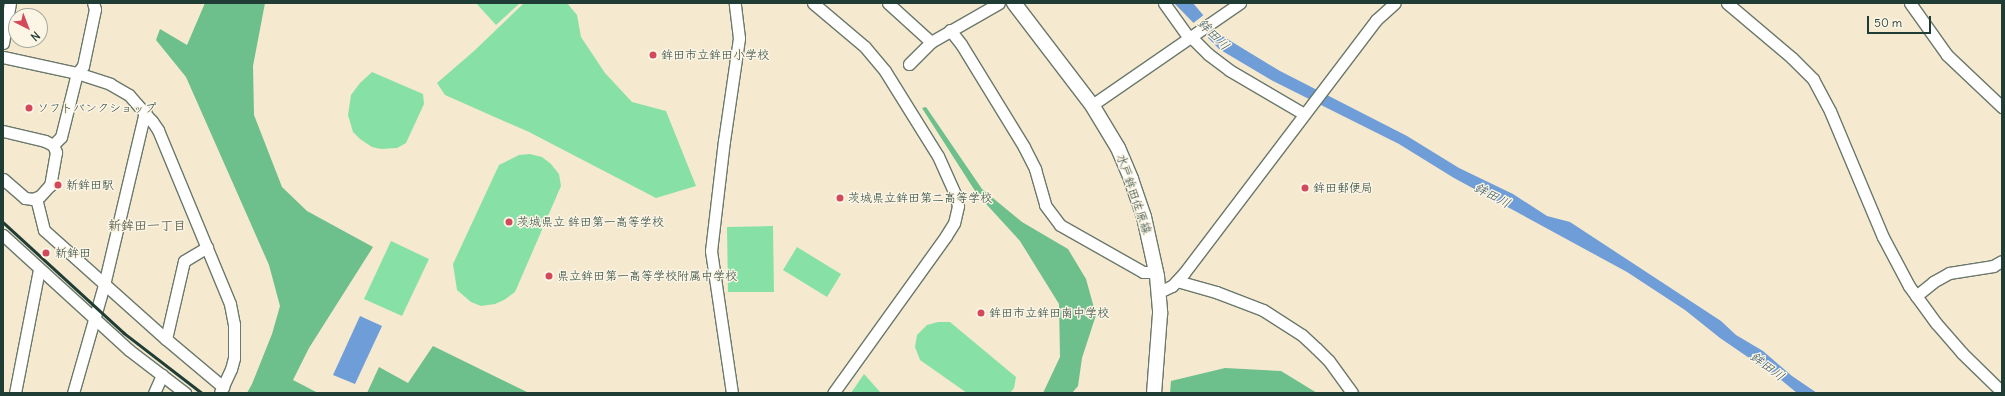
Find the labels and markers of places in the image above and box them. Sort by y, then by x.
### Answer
place label: 鉾田市立鉾田小学校 [661,48,769,62]
marker: 鉾田市立鉾田小学校 [648,50,658,60]
place label: ソフトバンクショップ [37,101,157,115]
marker: ソフトバンクショップ [24,103,34,113]
place label: 新鉾田駅 [66,178,114,192]
marker: 新鉾田駅 [53,180,63,190]
place label: 鉾田郵便局 [1313,181,1373,195]
marker: 鉾田郵便局 [1300,183,1310,193]
place label: 茨城県立鉾田第二高等学校 [848,191,992,205]
marker: 茨城県立鉾田第二高等学校 [835,193,845,203]
place label: 茨城県立 鉾田第一高等学校 [517,215,664,229]
marker: 茨城県立 鉾田第一高等学校 [504,217,514,227]
place label: 新鉾田 [55,246,91,260]
marker: 新鉾田 [40,247,52,259]
place label: 県立鉾田第一高等学校附属中学校 [557,269,737,283]
marker: 県立鉾田第一高等学校附属中学校 [544,271,554,281]
place label: 鉾田市立鉾田南中学校 [989,306,1109,320]
marker: 鉾田市立鉾田南中学校 [976,308,986,318]

